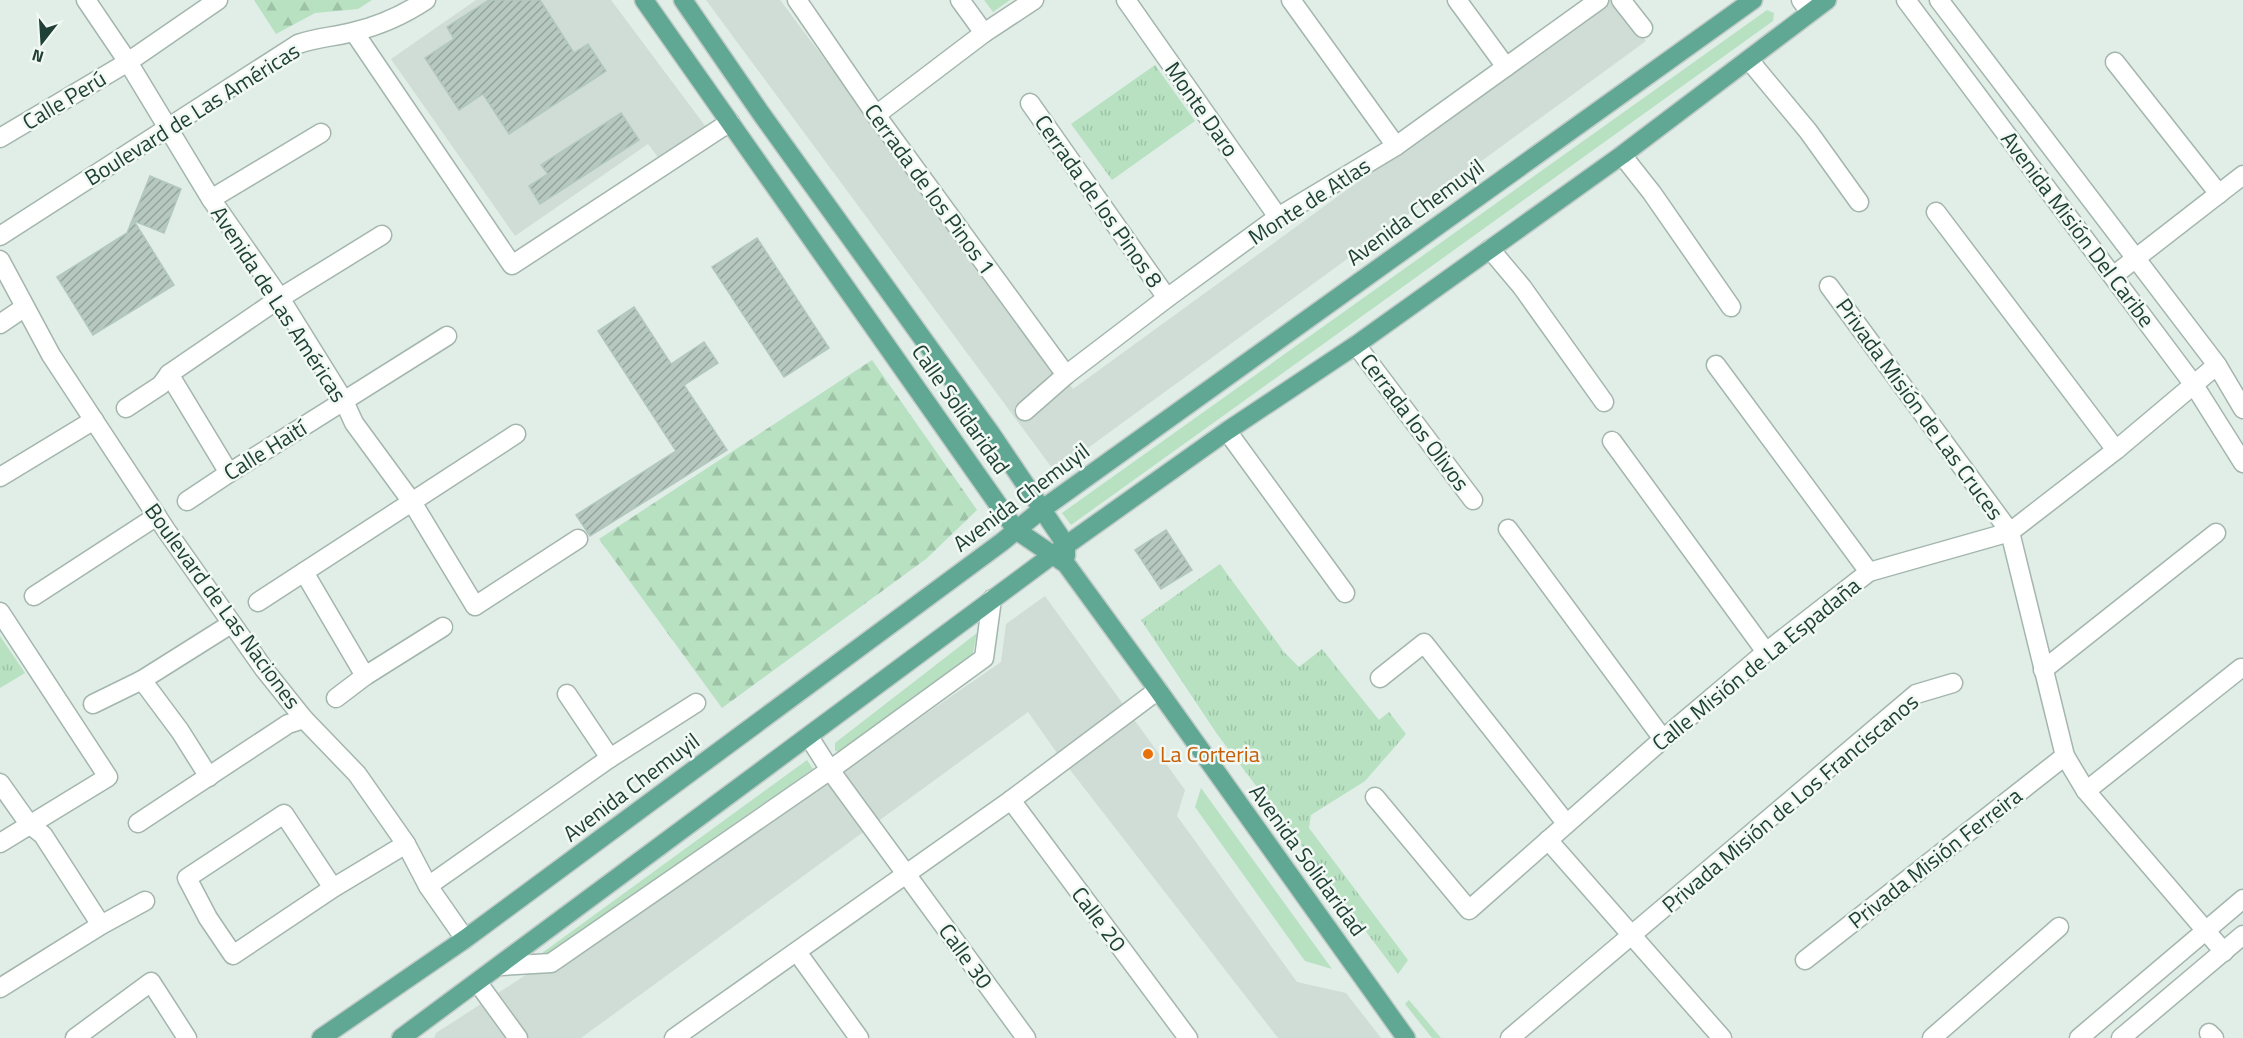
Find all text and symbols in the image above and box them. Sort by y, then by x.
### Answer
north arrow [12,12,72,72]
street label: Boulevard de Las Américas [78,34,306,194]
text: N [29,43,46,69]
street label: Monte Daro [1157,54,1247,164]
street label: Calle Perú [16,62,112,138]
street label: Cerrada de los Pinos 1 [856,96,1004,282]
street label: Cerrada de los Pinos 8 [1026,107,1172,295]
street label: Avenida Misión Del Caribe [1993,124,2163,334]
street label: Monte de Atlas [1241,149,1377,253]
street label: Avenida Chemuyil [1339,150,1491,274]
street label: Avenida de Las Américas [203,199,355,409]
street label: Privada Misión de Las Cruces [1828,291,2012,527]
street label: Calle Solidaridad [904,337,1018,481]
street label: Cerrada los Olivos [1352,346,1478,498]
street label: Calle Haití [217,410,315,489]
street label: Avenida Chemuyil [945,434,1097,560]
street label: Boulevard de Las Naciones [137,496,309,716]
street label: Calle Misión de La Espadaña [1644,569,1868,759]
street label: Privada Misión de Los Franciscanos [1654,685,1926,921]
street label: Avenida Chemuyil [555,724,707,850]
place label: La Corteria [1160,737,1260,771]
marker: La Corteria [1141,747,1155,761]
street label: Avenida Solidaridad [1241,777,1375,943]
street label: Privada Misión Ferreira [1841,779,2029,937]
street label: Calle 20 [1063,879,1135,959]
street label: Calle 30 [931,916,1001,996]

